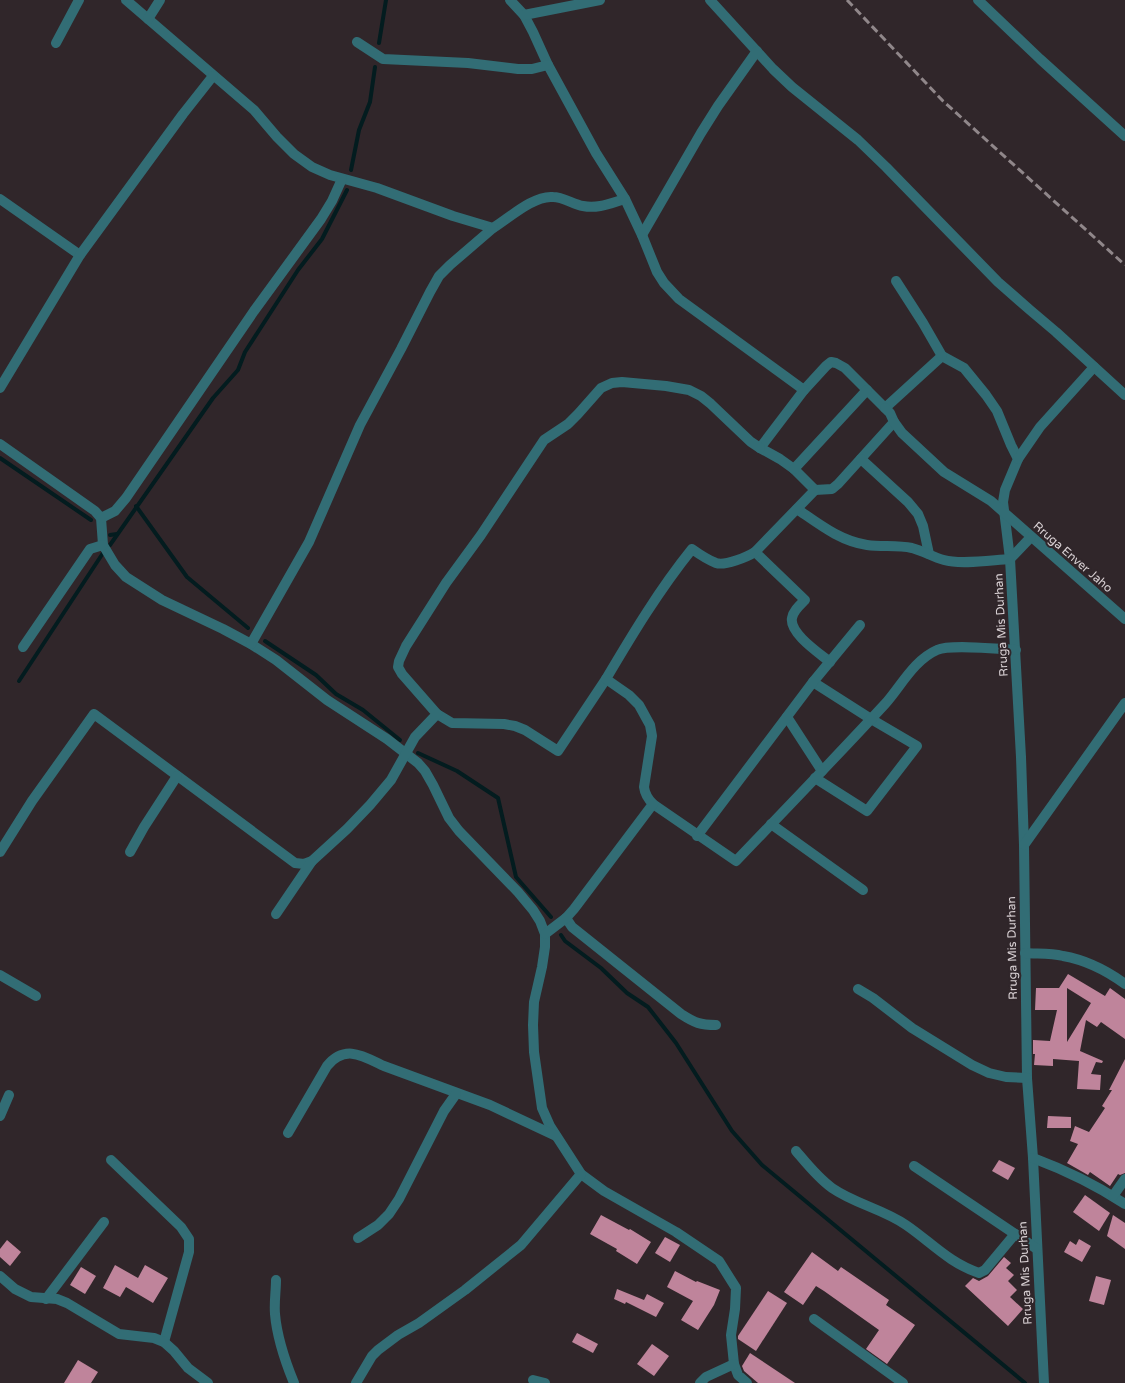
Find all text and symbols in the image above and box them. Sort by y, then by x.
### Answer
street label: Rruga Enver Jaho [1031,519,1115,595]
street label: Rruga Mis Durhan [991,573,1011,677]
street label: Rruga Mis Durhan [1004,896,1020,1000]
street label: Rruga Mis Durhan [1015,1221,1035,1325]

